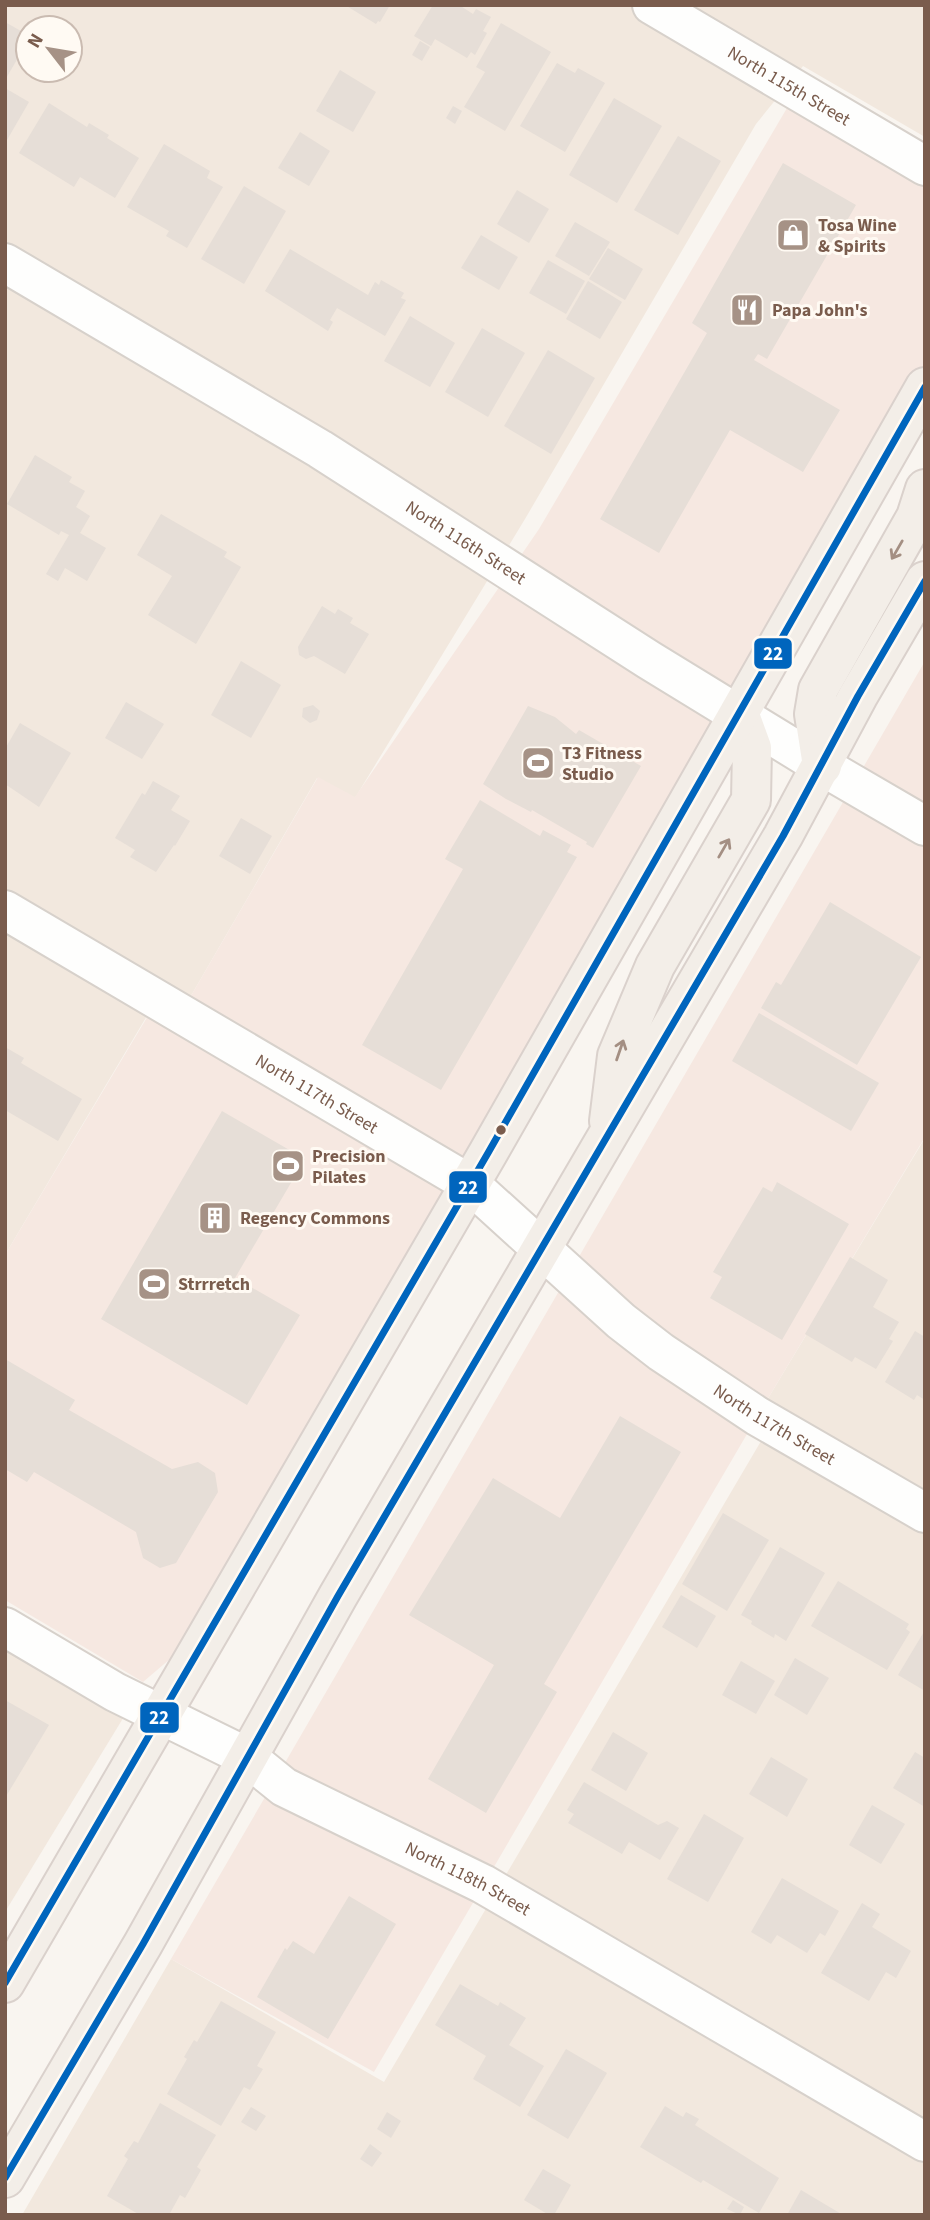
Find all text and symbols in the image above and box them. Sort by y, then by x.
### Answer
north arrow [14,14,84,84]
text: N [21,29,51,53]
street label: North 115th Street [723,40,855,132]
place label: Tosa Wine & Spirits [818,213,897,259]
shop icon: Tosa Wine & Spirits [774,216,812,254]
restaurant icon: Papa John's [728,291,766,329]
place label: Papa John's [772,298,868,323]
street label: North 116th Street [400,495,531,591]
one-way arrow [890,540,904,560]
line badge: 22 [753,637,793,670]
text: 22 [763,641,783,668]
place label: T3 Fitness Studio [562,741,642,787]
sports icon: T3 Fitness Studio [519,744,557,782]
one-way arrow [717,838,731,858]
one-way arrow [615,1039,627,1061]
street label: North 117th Street [251,1048,383,1140]
unlabelled marker [494,1123,508,1137]
place label: Precision Pilates [312,1144,386,1190]
sports icon: Precision Pilates [269,1147,307,1185]
line badge: 22 [448,1170,488,1204]
text: 22 [458,1175,478,1202]
building icon: Regency Commons [196,1199,234,1237]
place label: Regency Commons [240,1206,390,1231]
sports icon: Strrretch [135,1265,173,1303]
place label: Strrretch [178,1272,250,1297]
street label: North 117th Street [708,1378,840,1472]
line badge: 22 [139,1701,180,1734]
text: 22 [149,1705,169,1732]
street label: North 118th Street [401,1836,535,1922]

